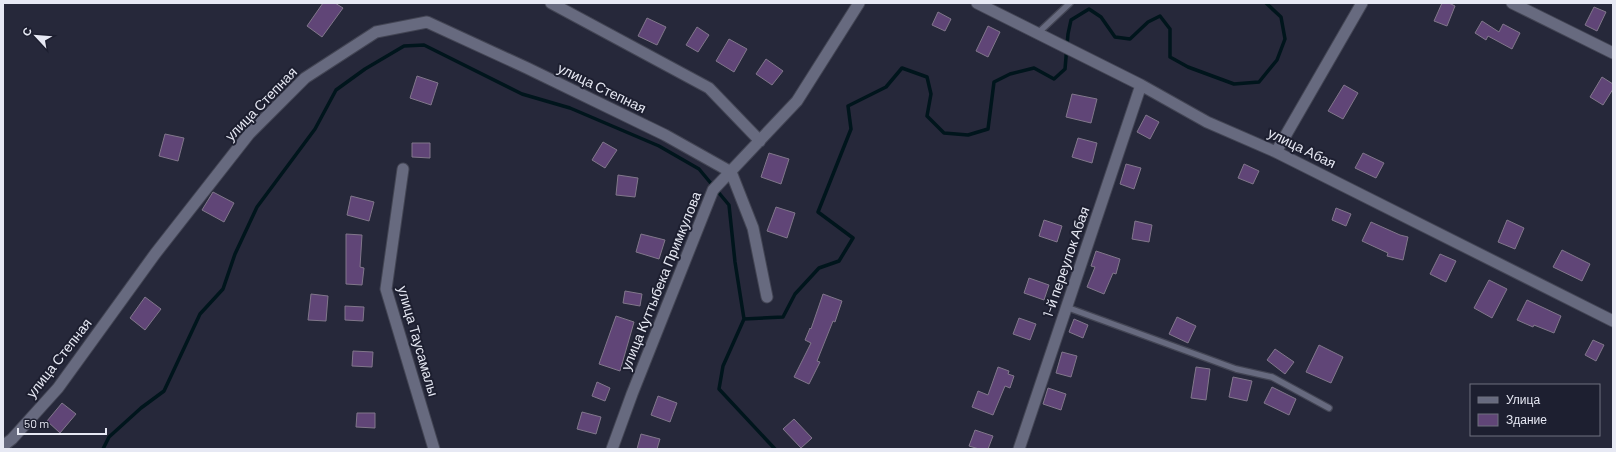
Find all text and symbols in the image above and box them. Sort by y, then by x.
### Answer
north arrow [16,16,56,56]
text: С [19,25,34,38]
street label: улица Степная [555,59,649,116]
street label: улица Степная [221,63,300,144]
street label: улица Абая [1265,124,1339,171]
street label: улица Куттыбека Примкулова [617,189,704,373]
street label: 1-й переулок Абая [1039,204,1092,319]
street label: улица Таусамалы [395,284,442,398]
street label: улица Степная [22,315,95,401]
legend [1470,384,1600,436]
text: Улица [1506,392,1540,407]
scale bar [18,410,106,436]
text: Здание [1506,412,1547,427]
text: 50 m [24,416,49,430]

